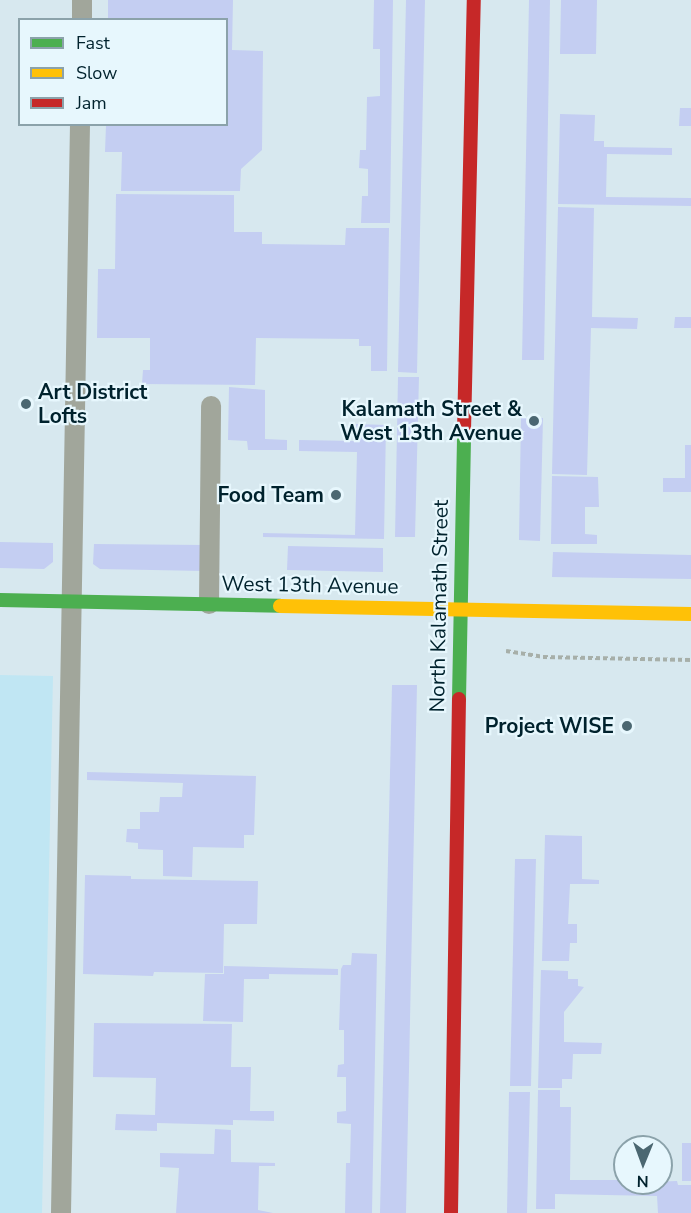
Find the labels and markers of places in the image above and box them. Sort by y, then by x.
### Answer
place label: Art District Lofts [38,379,147,429]
place label: Kalamath Street & West 13th Avenue [340,396,522,446]
marker: Art District Lofts [19,397,33,411]
marker: Kalamath Street & West 13th Avenue [527,414,541,428]
place label: Food Team [217,482,324,508]
marker: Food Team [329,488,343,502]
place label: Project WISE [485,713,614,739]
marker: Project WISE [618,717,636,735]

